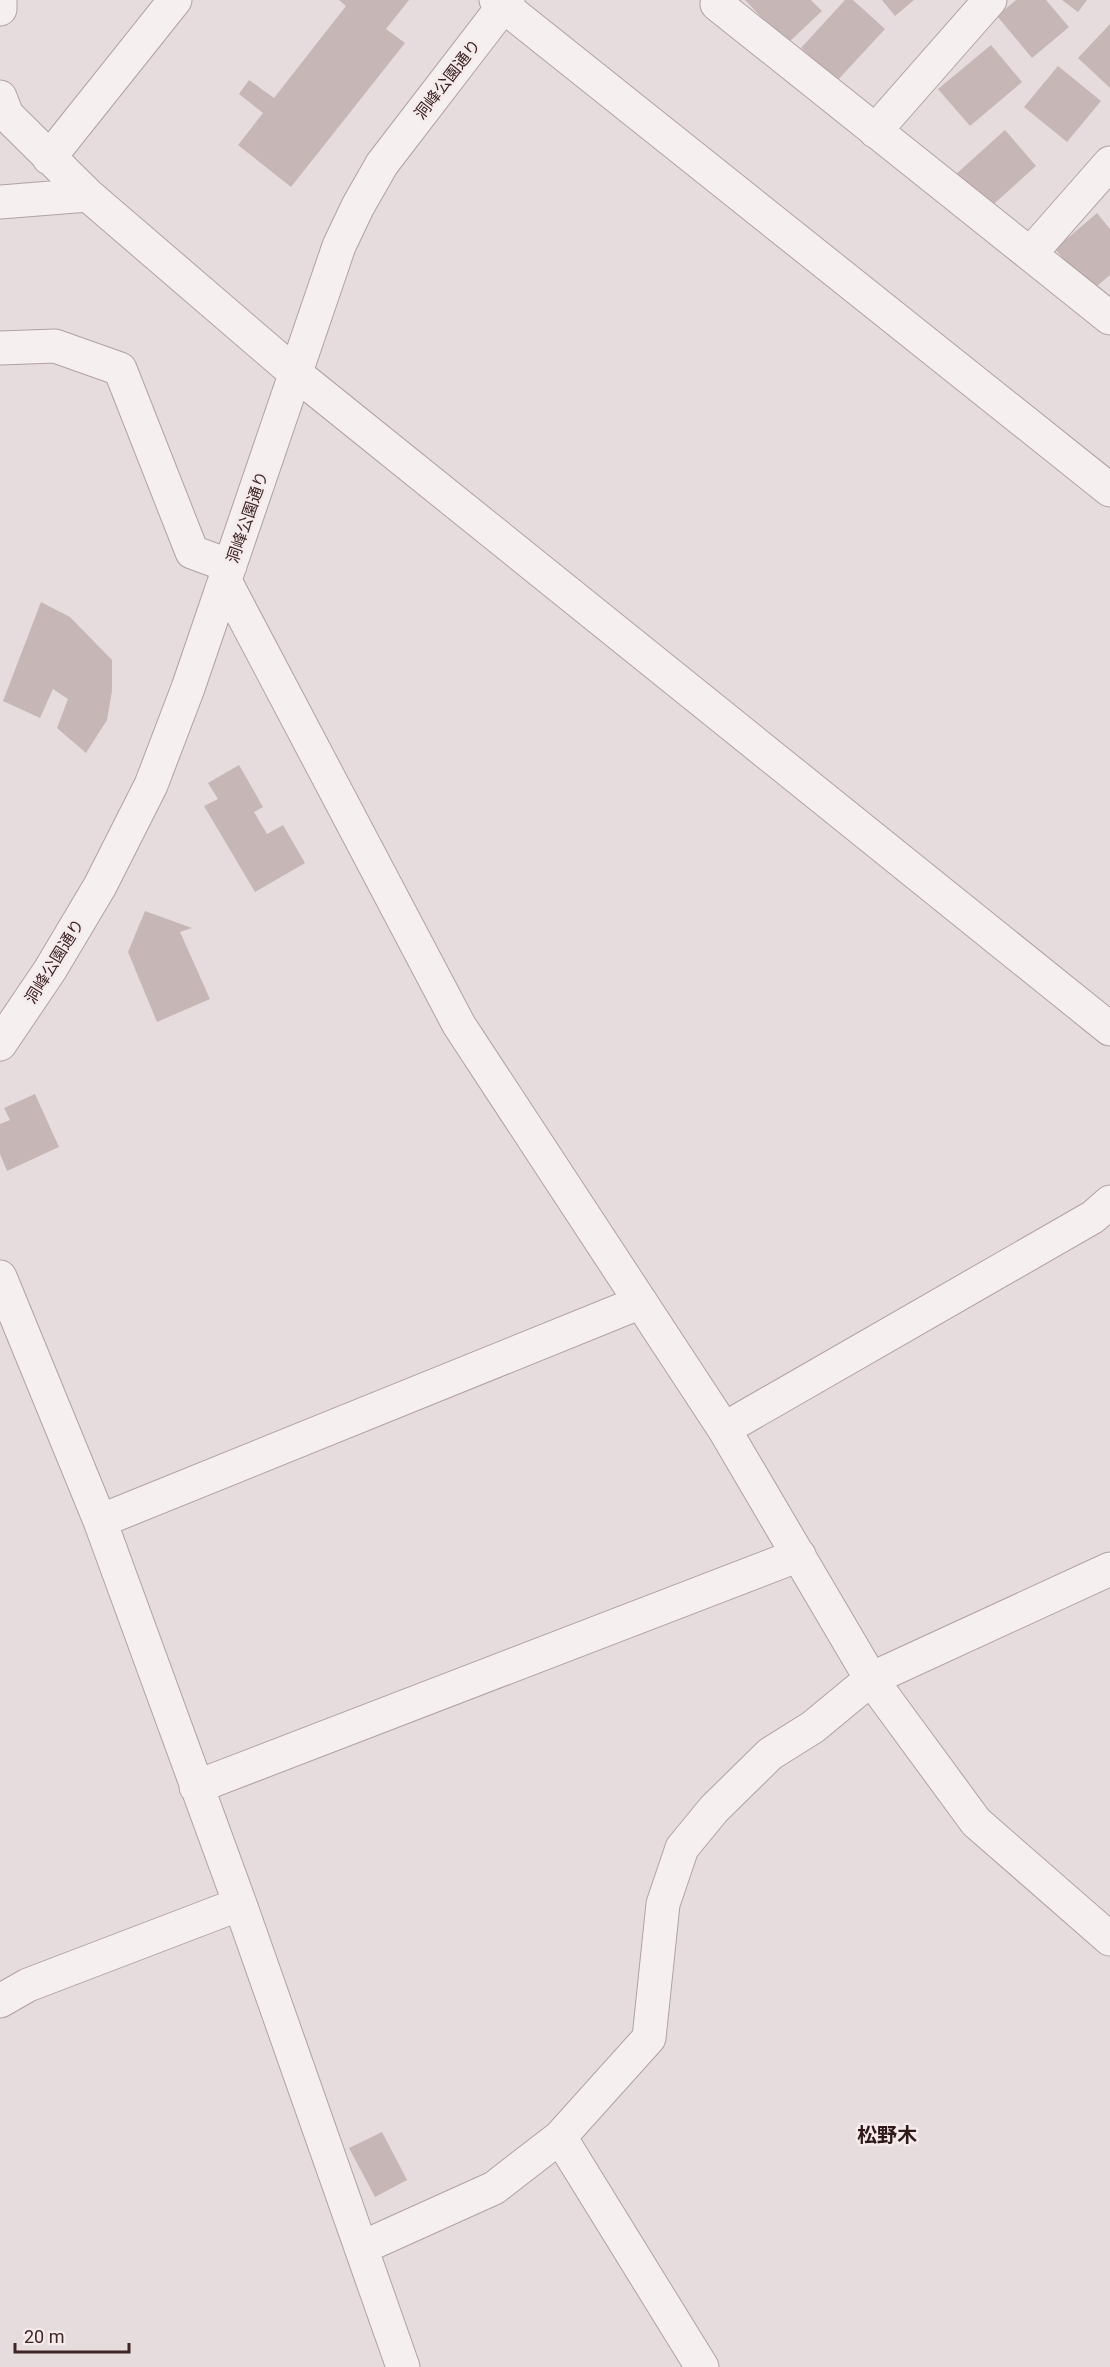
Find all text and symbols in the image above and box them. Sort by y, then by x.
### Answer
street label: 洞峰公園通り [410,36,484,123]
street label: 洞峰公園通り [223,469,272,566]
street label: 洞峰公園通り [21,916,88,1007]
district label: 松野木 [857,2123,917,2147]
scale bar [15,2316,129,2354]
text: 20 m [24,2326,64,2347]

